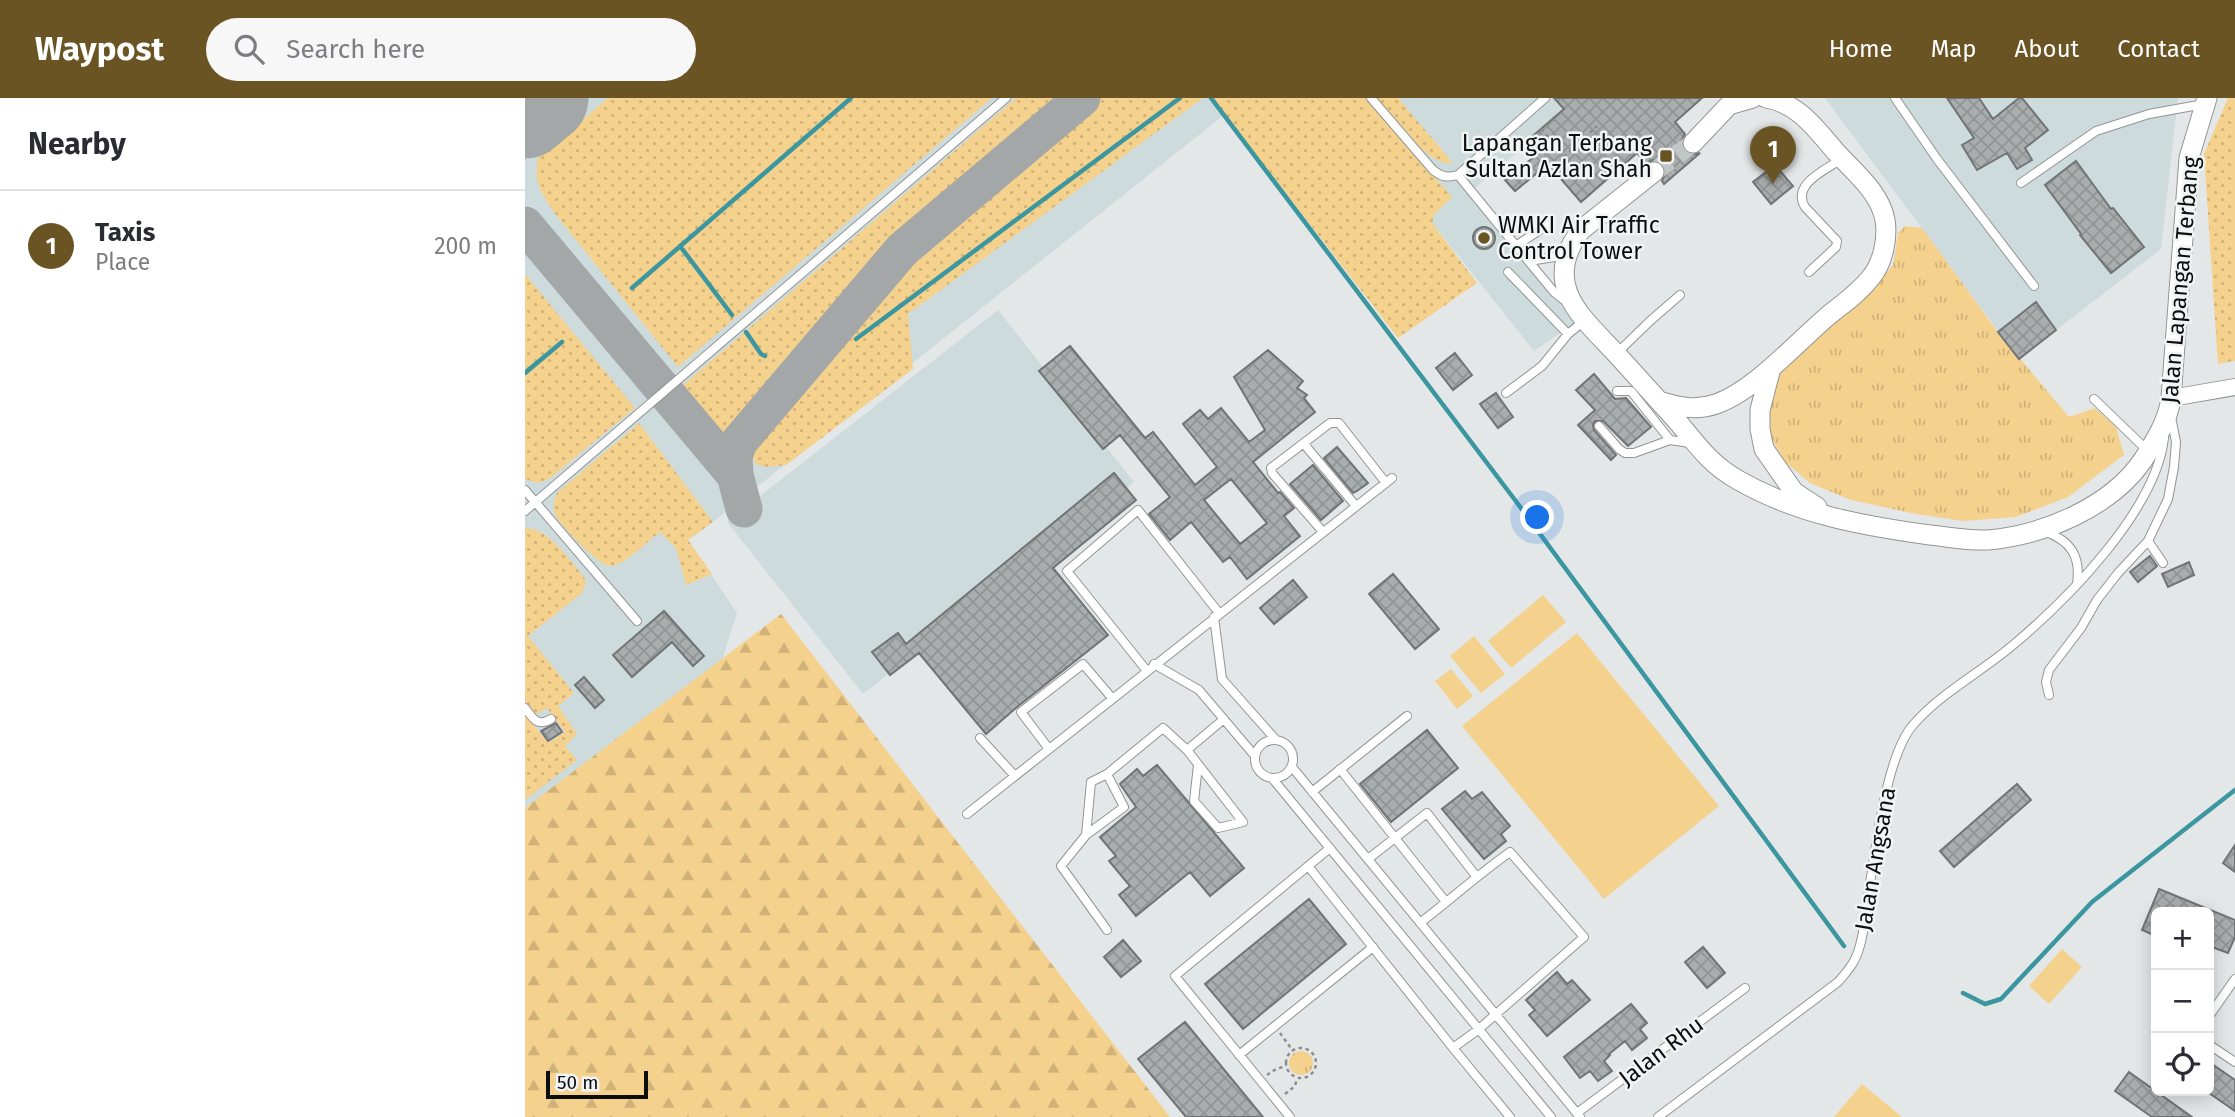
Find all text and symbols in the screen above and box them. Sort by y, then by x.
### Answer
search box [206,18,696,81]
text: Waypost [35,29,164,69]
icon: search [230,30,268,68]
text: Search here [286,34,425,65]
text: Home [1829,35,1893,63]
text: Map [1931,35,1977,63]
text: About [2015,35,2079,63]
text: Contact [2117,35,2200,63]
text: Nearby [28,126,126,162]
pin: 1 [1750,126,1796,184]
place label: Lapangan Terbang Sultan Azlan Shah [1462,129,1652,183]
marker: Lapangan Terbang Sultan Azlan Shah [1658,148,1674,164]
street label: Jalan Lapangan Terbang [2155,155,2205,405]
place label: WMKI Air Traffic Control Tower [1498,211,1660,265]
text: Taxis [95,217,155,248]
marker: WMKI Air Traffic Control Tower [1476,230,1492,246]
text: 1 [46,232,56,260]
text: 200 m [434,232,497,260]
text: Place [95,248,150,276]
your location [1520,500,1554,534]
street label: Jalan Angsana [1849,785,1901,933]
map controls [2151,907,2214,1096]
button: + [2151,907,2214,970]
button: − [2151,970,2214,1033]
street label: Jalan Rhu [1613,1010,1709,1092]
button: locate [2151,1033,2214,1096]
scale bar [546,1068,647,1100]
text: 50 m [557,1071,598,1094]

